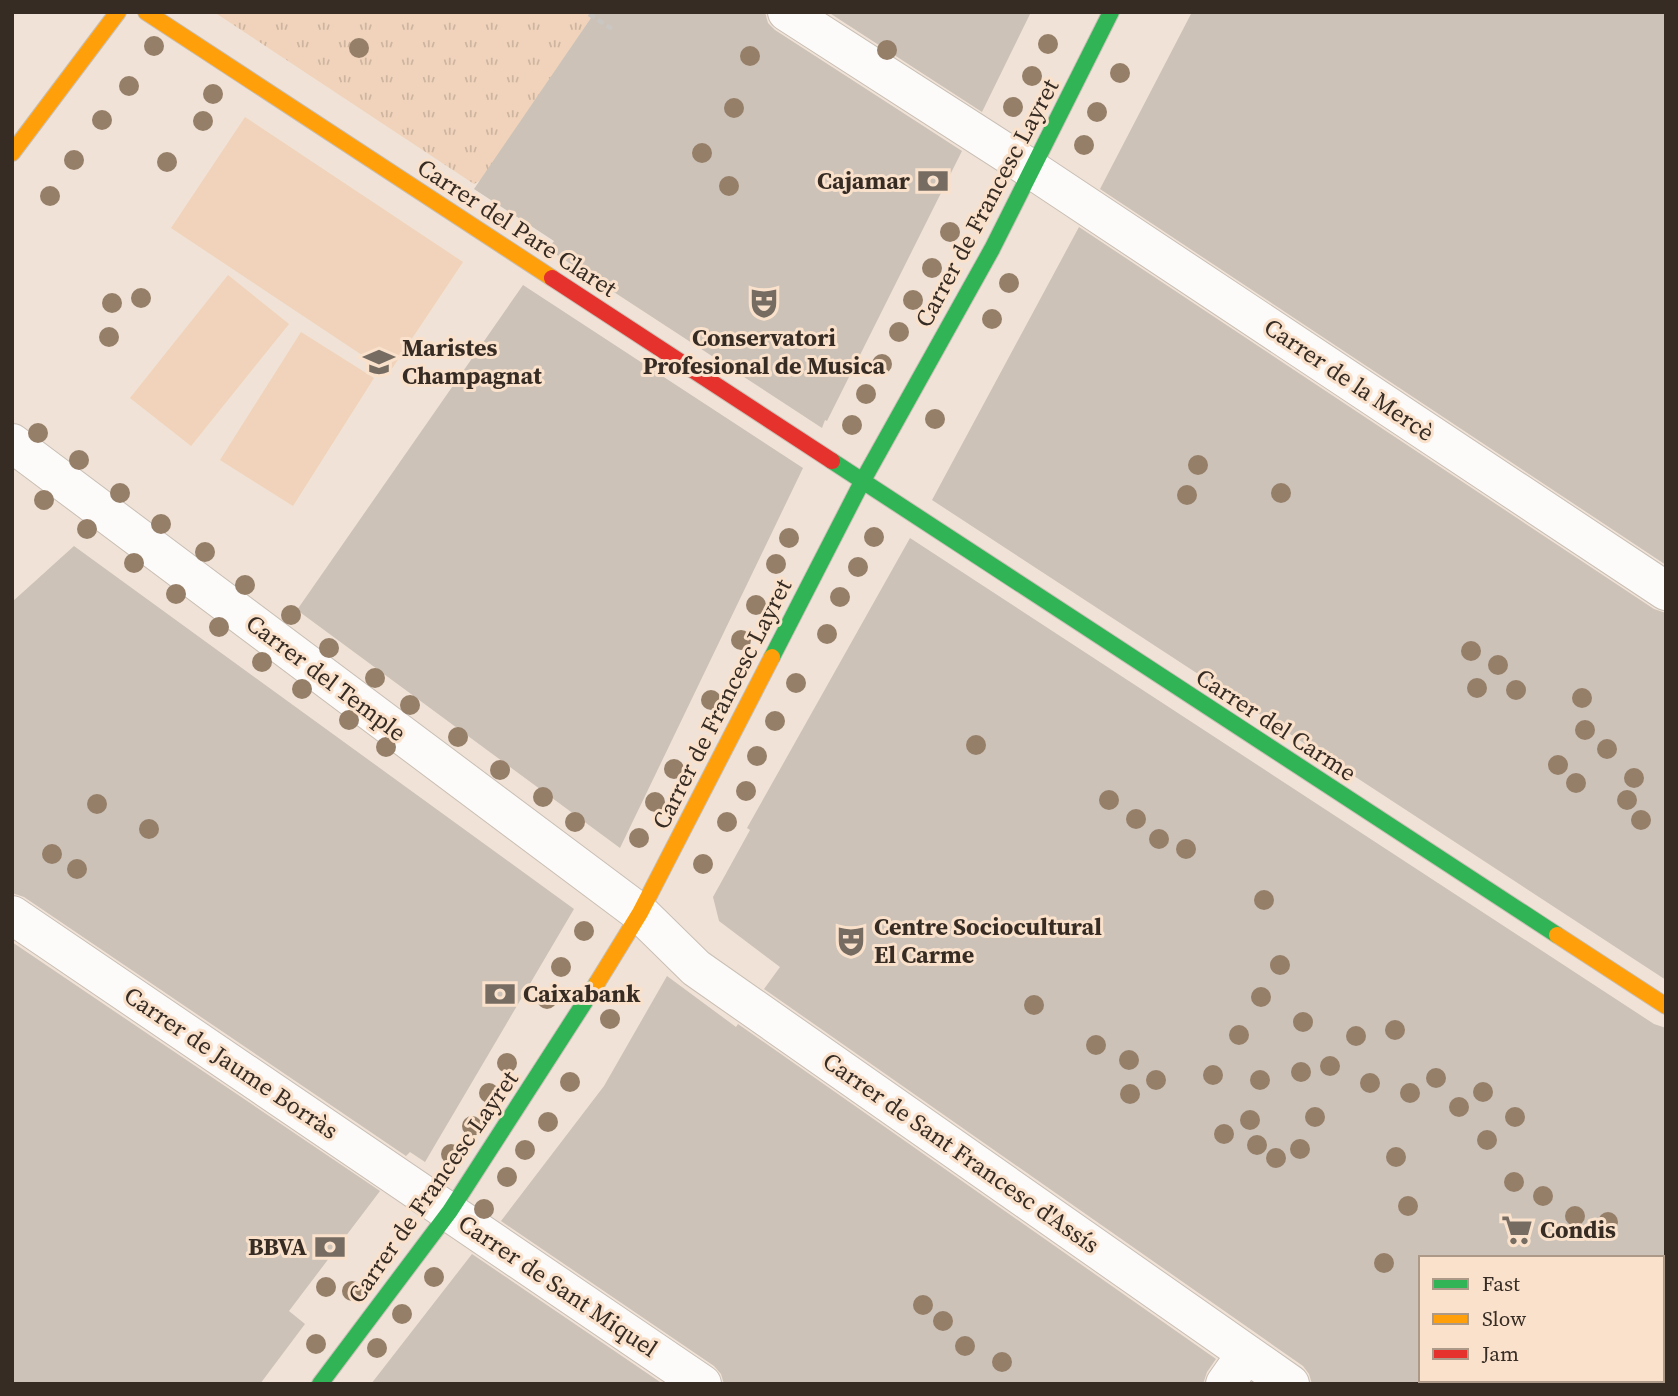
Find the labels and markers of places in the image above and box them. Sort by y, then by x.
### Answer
place label: Cajamar [817,164,911,197]
bank icon: Cajamar [916,164,950,198]
theatre icon: Conservatori Profesional de Musica [747,286,781,320]
place label: Conservatori Profesional de Musica [643,321,886,382]
place label: Maristes Champagnat [402,331,542,392]
school or university icon: Maristes Champagnat [362,345,396,379]
place label: Centre Sociocultural El Carme [874,910,1102,971]
theatre icon: Centre Sociocultural El Carme [834,924,868,958]
bank icon: Caixabank [483,977,517,1011]
place label: Caixabank [523,977,641,1010]
supermarket icon: Condis [1500,1213,1534,1247]
place label: Condis [1540,1213,1616,1246]
place label: BBVA [248,1230,307,1263]
bank icon: BBVA [313,1230,347,1264]

